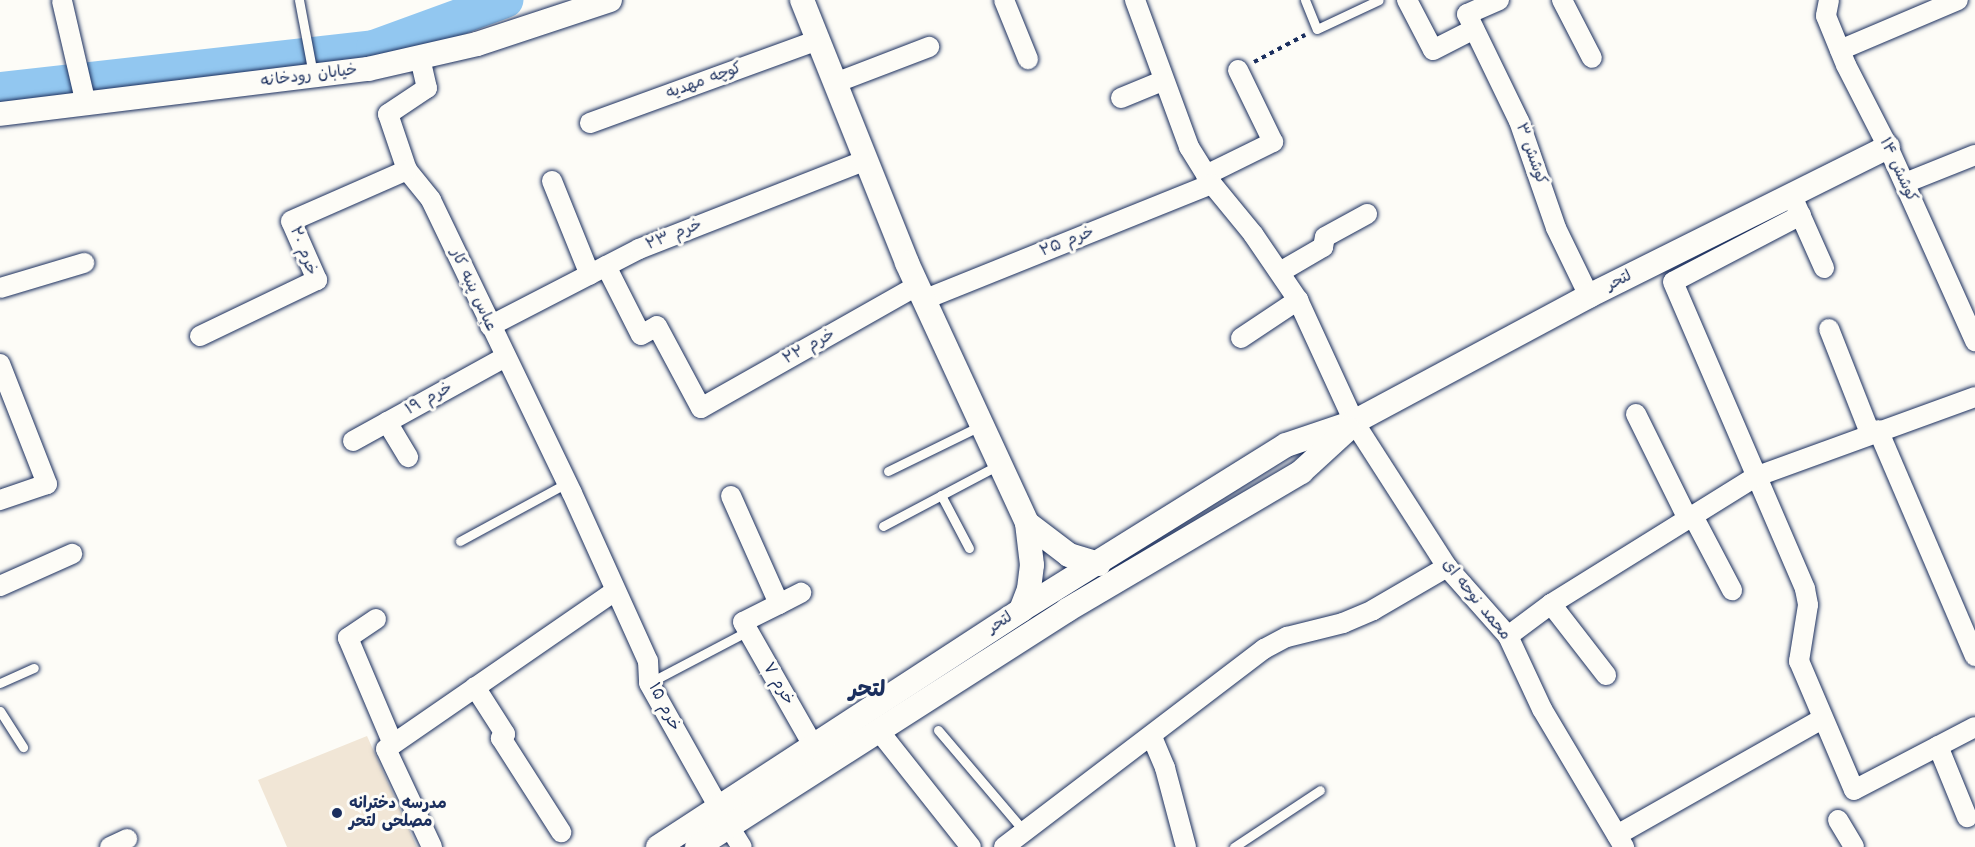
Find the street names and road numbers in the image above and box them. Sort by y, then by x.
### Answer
street label: کوچه مهدیه [664,58,744,104]
street label: خیابان رودخانه [260,61,358,91]
street label: کوشش ۳ [1511,120,1551,188]
street label: کوشش ۱۴ [1875,135,1921,205]
street label: خرم ۲۳ [643,215,705,255]
street label: خرم ۲۵ [1037,222,1097,262]
street label: خرم ۲۰ [285,224,321,278]
street label: عباس پنبه کار [446,246,500,334]
street label: لتحر [1603,267,1635,295]
street label: خرم ۲۲ [780,325,838,369]
street label: خرم ۱۹ [402,378,456,420]
street label: محمد نوحه ای [1437,556,1515,644]
street label: لتحر [984,608,1016,638]
street label: خرم ۷ [758,659,798,709]
street label: خرم ۱۵ [644,680,684,734]

